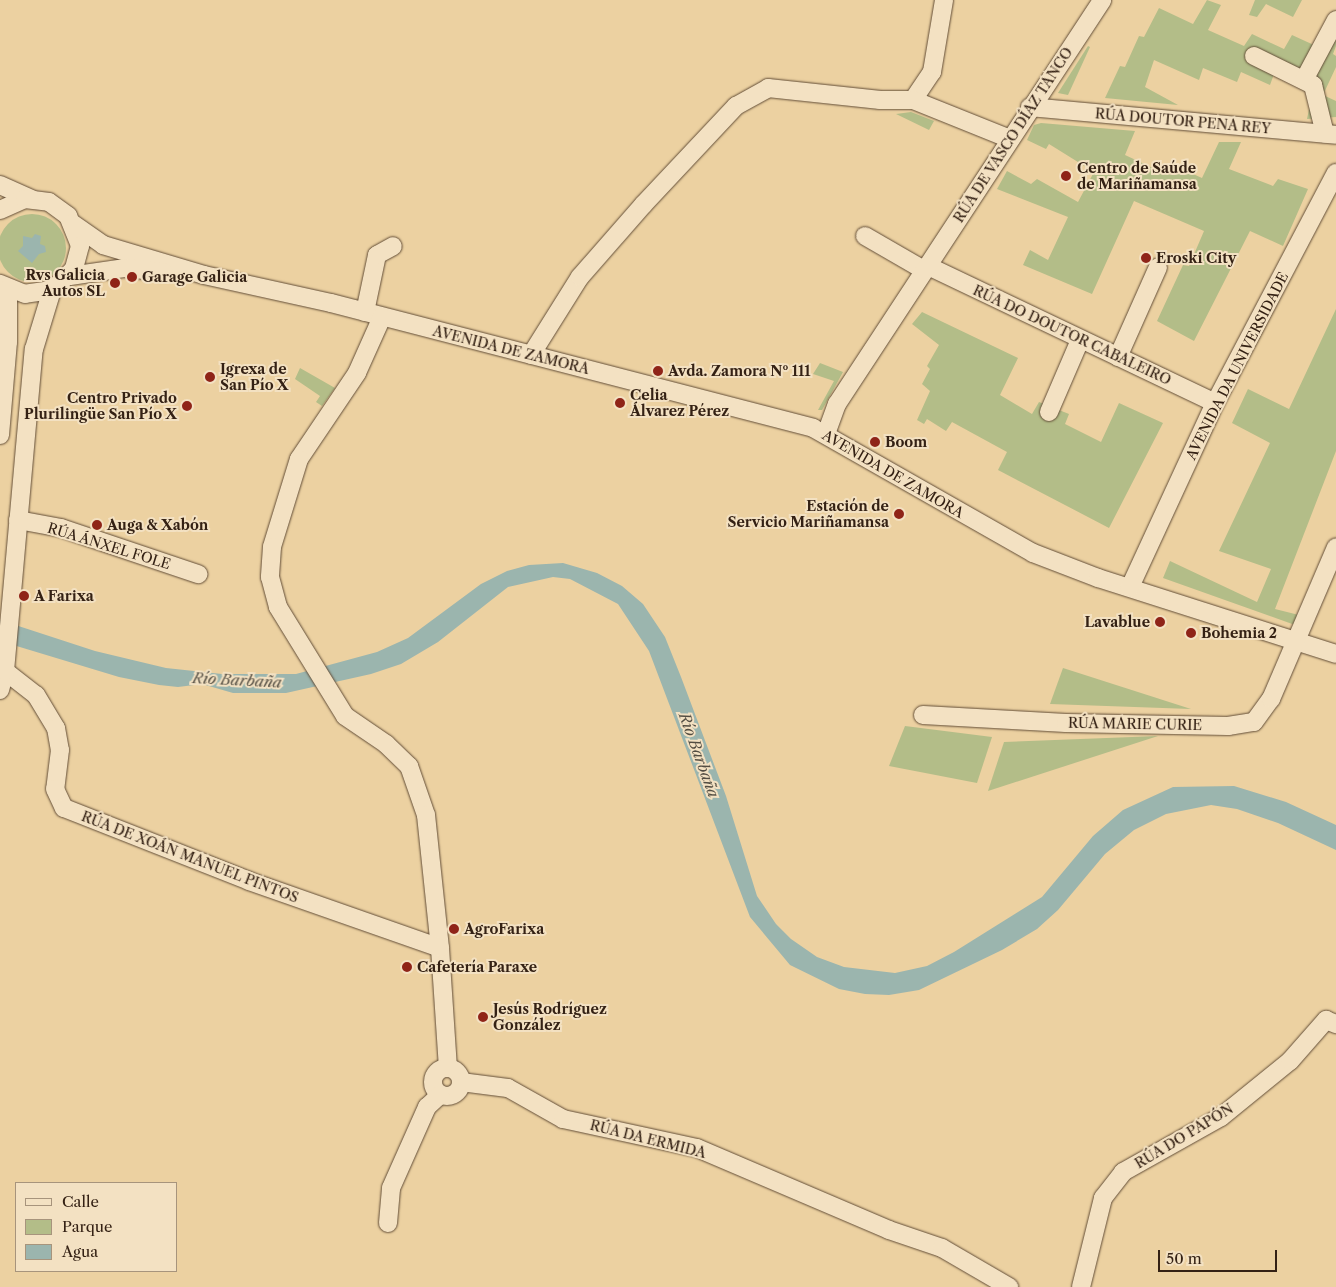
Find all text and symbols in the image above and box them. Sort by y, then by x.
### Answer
street label: RÚA DE VASCO DÍAZ TANCO [950,44,1076,226]
street label: RÚA DOUTOR PENA REY [1093,105,1273,137]
place label: Centro de Saúde de Mariñamansa [1077,160,1197,192]
marker: Centro de Saúde de Mariñamansa [1059,169,1073,183]
place label: Eroski City [1156,250,1236,266]
marker: Eroski City [1140,252,1152,264]
place label: Rvs Galicia Autos SL [26,267,105,300]
place label: Garage Galicia [142,269,247,285]
street label: AVENIDA DA UNIVERSIDADE [1182,269,1292,463]
marker: Garage Galicia [126,271,138,283]
marker: Rvs Galicia Autos SL [109,277,121,289]
street label: RÚA DO DOUTOR CABALEIRO [970,281,1174,389]
street label: AVENIDA DE ZAMORA [431,322,591,378]
place label: Igrexa de San Pío X [220,361,289,394]
place label: Avda. Zamora Nº 111 [668,363,811,379]
marker: Avda. Zamora Nº 111 [652,365,664,377]
marker: Igrexa de San Pío X [204,371,216,383]
place label: Celia Álvarez Pérez [630,387,729,420]
place label: Centro Privado Plurilingüe San Pío X [24,390,177,422]
marker: Celia Álvarez Pérez [614,397,626,409]
marker: Centro Privado Plurilingüe San Pío X [181,400,193,412]
street label: AVENIDA DE ZAMORA [819,426,967,522]
place label: Boom [885,434,927,450]
marker: Boom [869,436,881,448]
place label: Estación de Servicio Mariñamansa [728,498,889,530]
marker: Estación de Servicio Mariñamansa [893,508,905,520]
place label: Auga & Xabón [107,517,209,533]
street label: RÚA ÁNXEL FOLE [45,519,173,573]
marker: Auga & Xabón [91,519,103,531]
place label: A Farixa [34,588,94,604]
marker: A Farixa [18,590,30,602]
place label: Lavablue [1084,614,1150,630]
marker: Lavablue [1154,616,1166,628]
place label: Bohemia 2 [1201,625,1277,641]
marker: Bohemia 2 [1185,627,1197,639]
water label: Río Barbaña [192,669,282,691]
water label: Río Barbaña [675,710,723,800]
street label: RÚA MARIE CURIE [1068,714,1202,734]
street label: RÚA DE XOÁN MANUEL PINTOS [79,808,301,906]
place label: AgroFarixa [464,921,544,937]
marker: AgroFarixa [448,923,460,935]
place label: Cafetería Paraxe [417,959,537,975]
marker: Cafetería Paraxe [401,961,413,973]
place label: Jesús Rodríguez González [493,1001,607,1034]
marker: Jesús Rodríguez González [477,1011,489,1023]
street label: RÚA DO PAPÓN [1132,1100,1236,1172]
street label: RÚA DA ERMIDA [588,1116,708,1162]
legend [15,1182,178,1272]
text: Calle [62,1192,99,1211]
text: Parque [62,1217,112,1236]
scale bar [1161,1240,1280,1272]
text: Agua [62,1242,98,1261]
text: 50 m [1166,1249,1202,1268]

